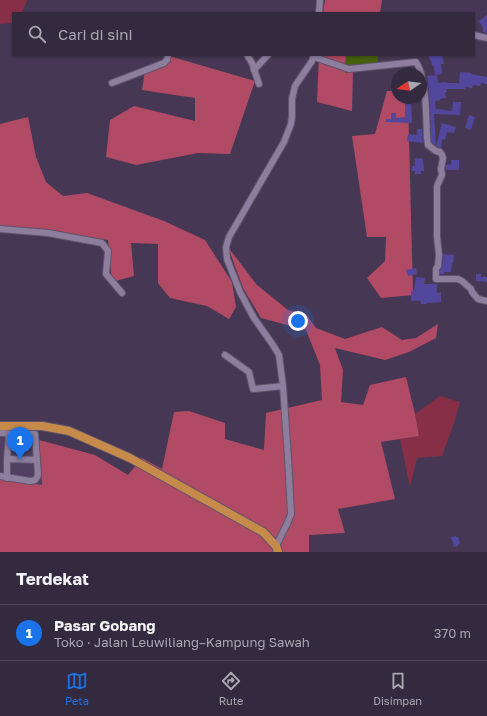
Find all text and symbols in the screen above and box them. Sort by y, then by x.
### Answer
search box [12,12,475,56]
icon: search [26,23,48,45]
text: Cari di sini [58,25,133,43]
north arrow [391,68,427,104]
your location [288,311,308,331]
pin: 1 [7,427,33,460]
text: Terdekat [16,568,89,589]
text: Pasar Gobang [54,616,155,634]
text: 1 [26,625,32,641]
text: 370 m [434,625,471,641]
text: Toko · Jalan Leuwiliang–Kampung Sawah [54,634,310,650]
tab: Peta [65,670,89,707]
tab: Rute [219,670,243,707]
tab: Disimpan [373,670,422,707]

